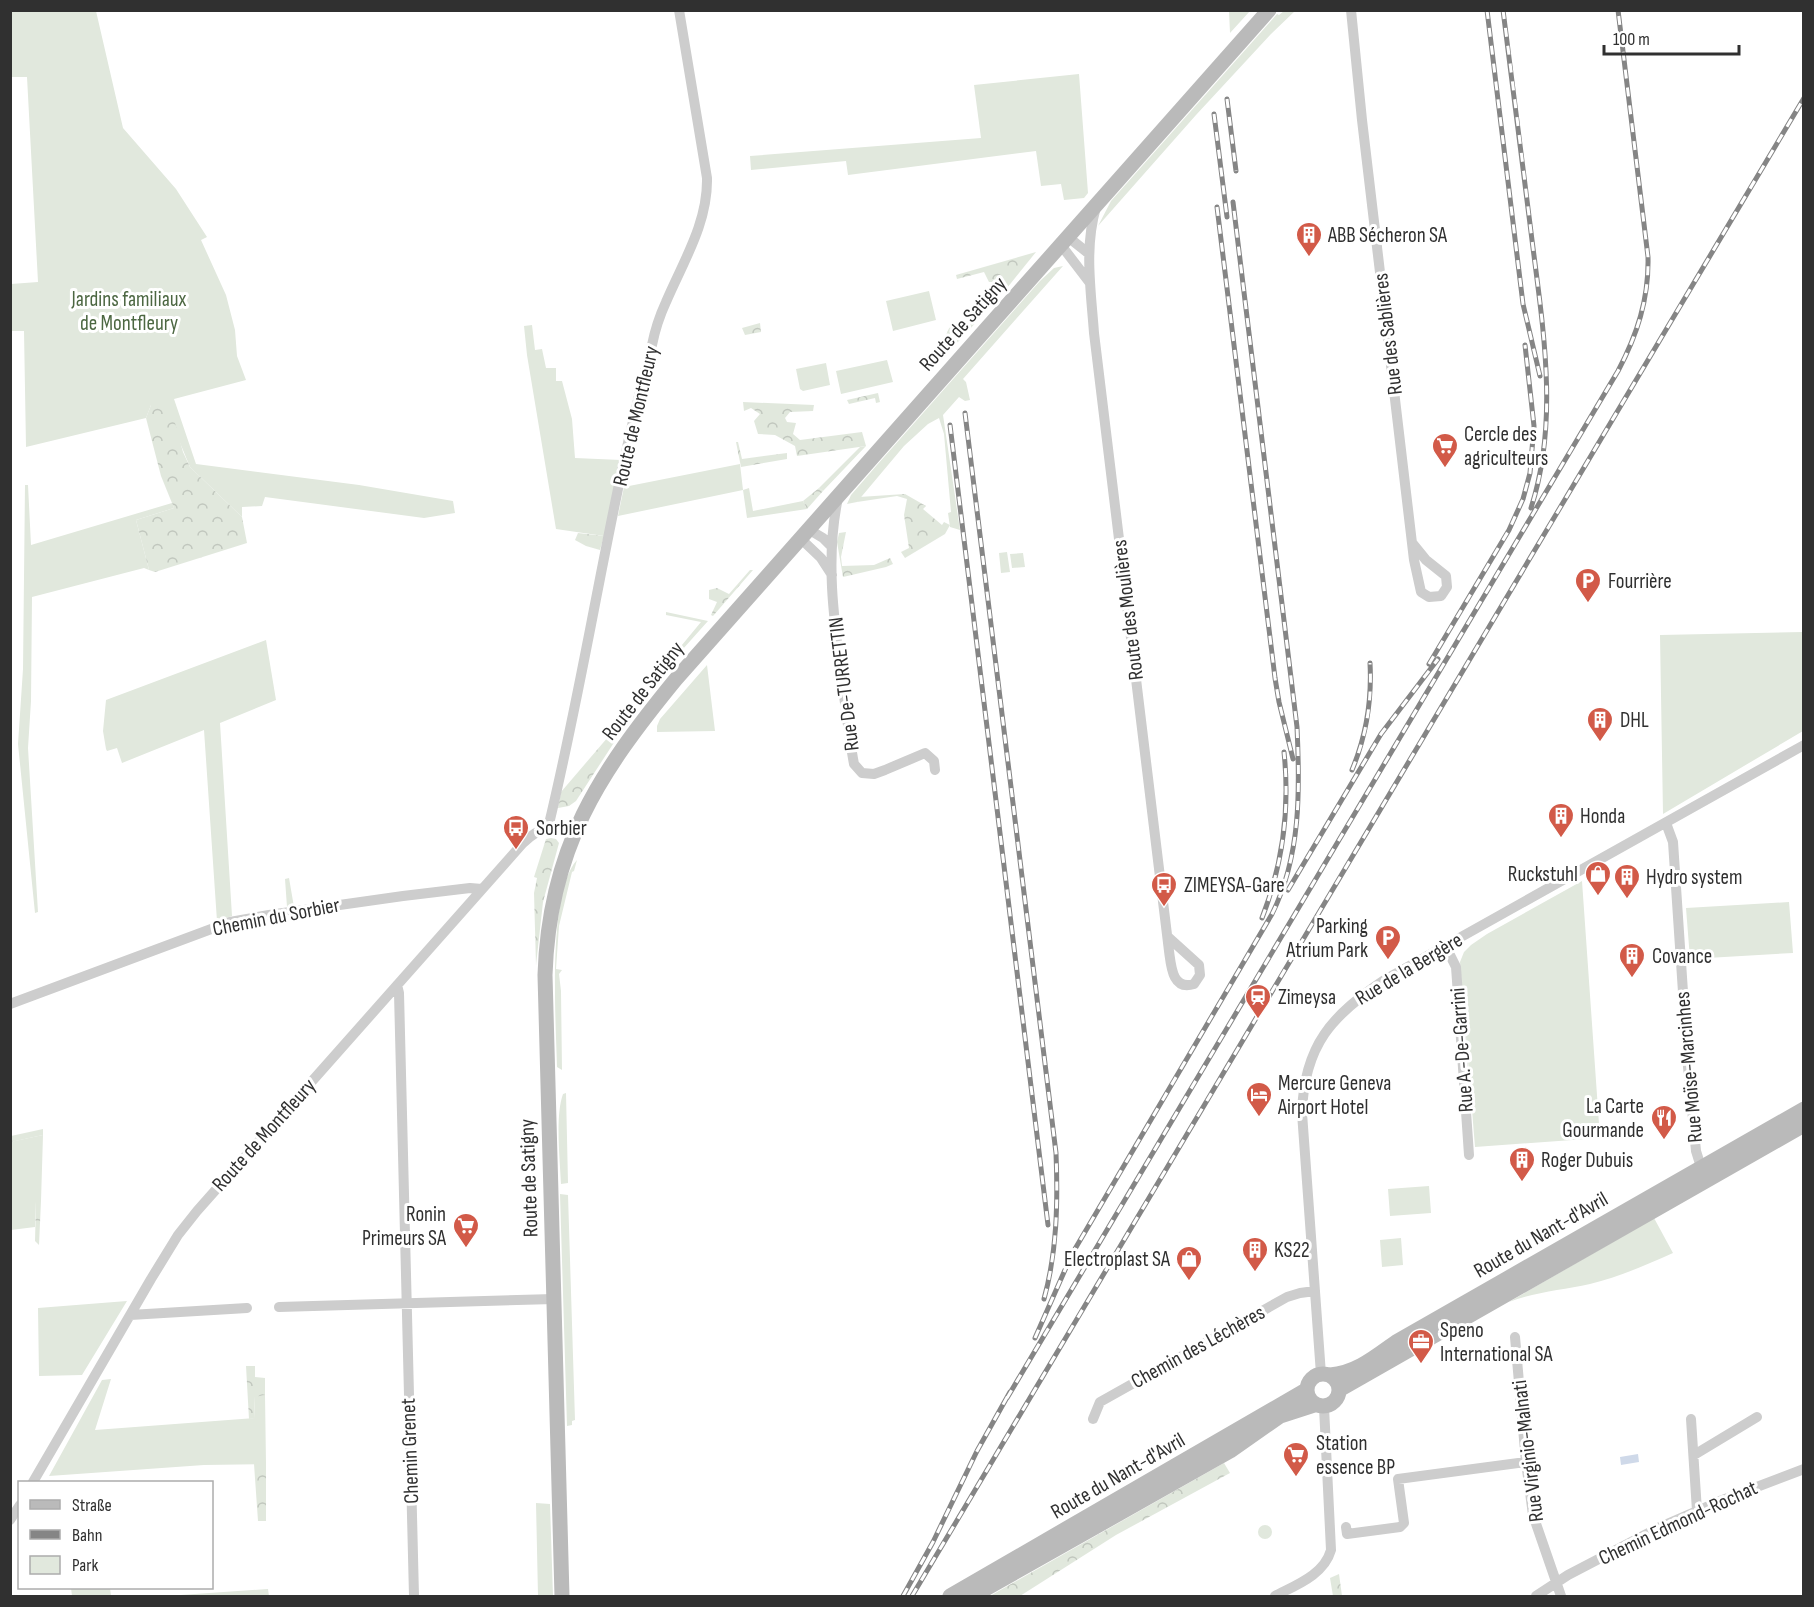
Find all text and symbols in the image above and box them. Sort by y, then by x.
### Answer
scale bar [1604,18,1739,56]
text: 100 m [1613,29,1650,50]
building icon: ABB Sécheron SA [1294,220,1324,258]
place label: ABB Sécheron SA [1327,223,1448,248]
street label: Route de Satigny [914,272,1012,376]
street label: Rue des Sablières [1368,272,1408,396]
park label: Jardins familiaux de Montfleury [71,287,187,336]
street label: Route de Montfleury [608,344,664,488]
place label: Cercle des agriculteurs [1464,422,1548,471]
supermarket icon: Cercle des agriculteurs [1430,431,1460,469]
street label: Route des Moulières [1107,538,1149,682]
parking icon: Fourrière [1573,566,1603,604]
place label: Fourrière [1608,569,1672,594]
street label: Rue De-TURRETTIN [823,616,865,752]
street label: Route de Satigny [597,637,689,745]
building icon: DHL [1585,705,1615,743]
place label: DHL [1620,708,1649,733]
building icon: Honda [1546,801,1576,839]
place label: Honda [1580,804,1625,829]
bus stop icon: Sorbier [501,813,531,851]
place label: Sorbier [536,816,587,841]
shop icon: Ruckstuhl [1583,859,1613,897]
place label: Ruckstuhl [1508,862,1578,887]
building icon: Hydro system [1612,862,1642,900]
place label: Hydro system [1646,865,1742,890]
bus stop icon: ZIMEYSA-Gare [1149,870,1179,908]
place label: ZIMEYSA-Gare [1184,873,1285,898]
street label: Chemin du Sorbier [210,892,342,942]
place label: Parking Atrium Park [1285,914,1368,963]
parking icon: Parking Atrium Park [1373,923,1403,961]
street label: Rue de la Bergère [1351,927,1467,1011]
building icon: Covance [1617,941,1647,979]
place label: Covance [1652,944,1712,969]
station icon: Zimeysa [1243,982,1273,1020]
place label: Zimeysa [1278,985,1336,1010]
street label: Rue A.-De-Garrini [1445,987,1479,1113]
street label: Rue Moïse-Marcinhes [1670,990,1708,1144]
place label: Mercure Geneva Airport Hotel [1277,1071,1391,1120]
street label: Route de Montfleury [207,1074,321,1196]
hotel icon: Mercure Geneva Airport Hotel [1244,1080,1274,1118]
place label: La Carte Gourmande [1562,1094,1644,1143]
restaurant icon: La Carte Gourmande [1649,1103,1679,1141]
street label: Route de Satigny [514,1118,544,1238]
building icon: Roger Dubuis [1507,1145,1537,1183]
place label: Roger Dubuis [1541,1148,1633,1173]
street label: Route du Nant-d'Avril [1470,1187,1612,1283]
place label: Ronin Primeurs SA [362,1202,447,1251]
supermarket icon: Ronin Primeurs SA [451,1211,481,1249]
building icon: KS22 [1240,1235,1270,1273]
place label: KS22 [1274,1238,1310,1263]
shop icon: Electroplast SA [1174,1244,1204,1282]
place label: Electroplast SA [1064,1247,1171,1272]
street label: Chemin des Léchères [1127,1300,1269,1394]
place label: Speno International SA [1440,1318,1553,1367]
office icon: Speno International SA [1406,1327,1436,1365]
street label: Rue Virginio-Malnati [1507,1379,1549,1523]
street label: Chemin Grenet [396,1398,424,1504]
street label: Route du Nant-d'Avril [1047,1428,1189,1524]
place label: Station essence BP [1316,1431,1395,1480]
supermarket icon: Station essence BP [1281,1440,1311,1478]
street label: Chemin Edmond-Rochat [1595,1475,1761,1571]
legend [18,1481,213,1589]
text: Straße [72,1495,112,1516]
text: Bahn [72,1525,102,1546]
text: Park [72,1555,98,1576]

